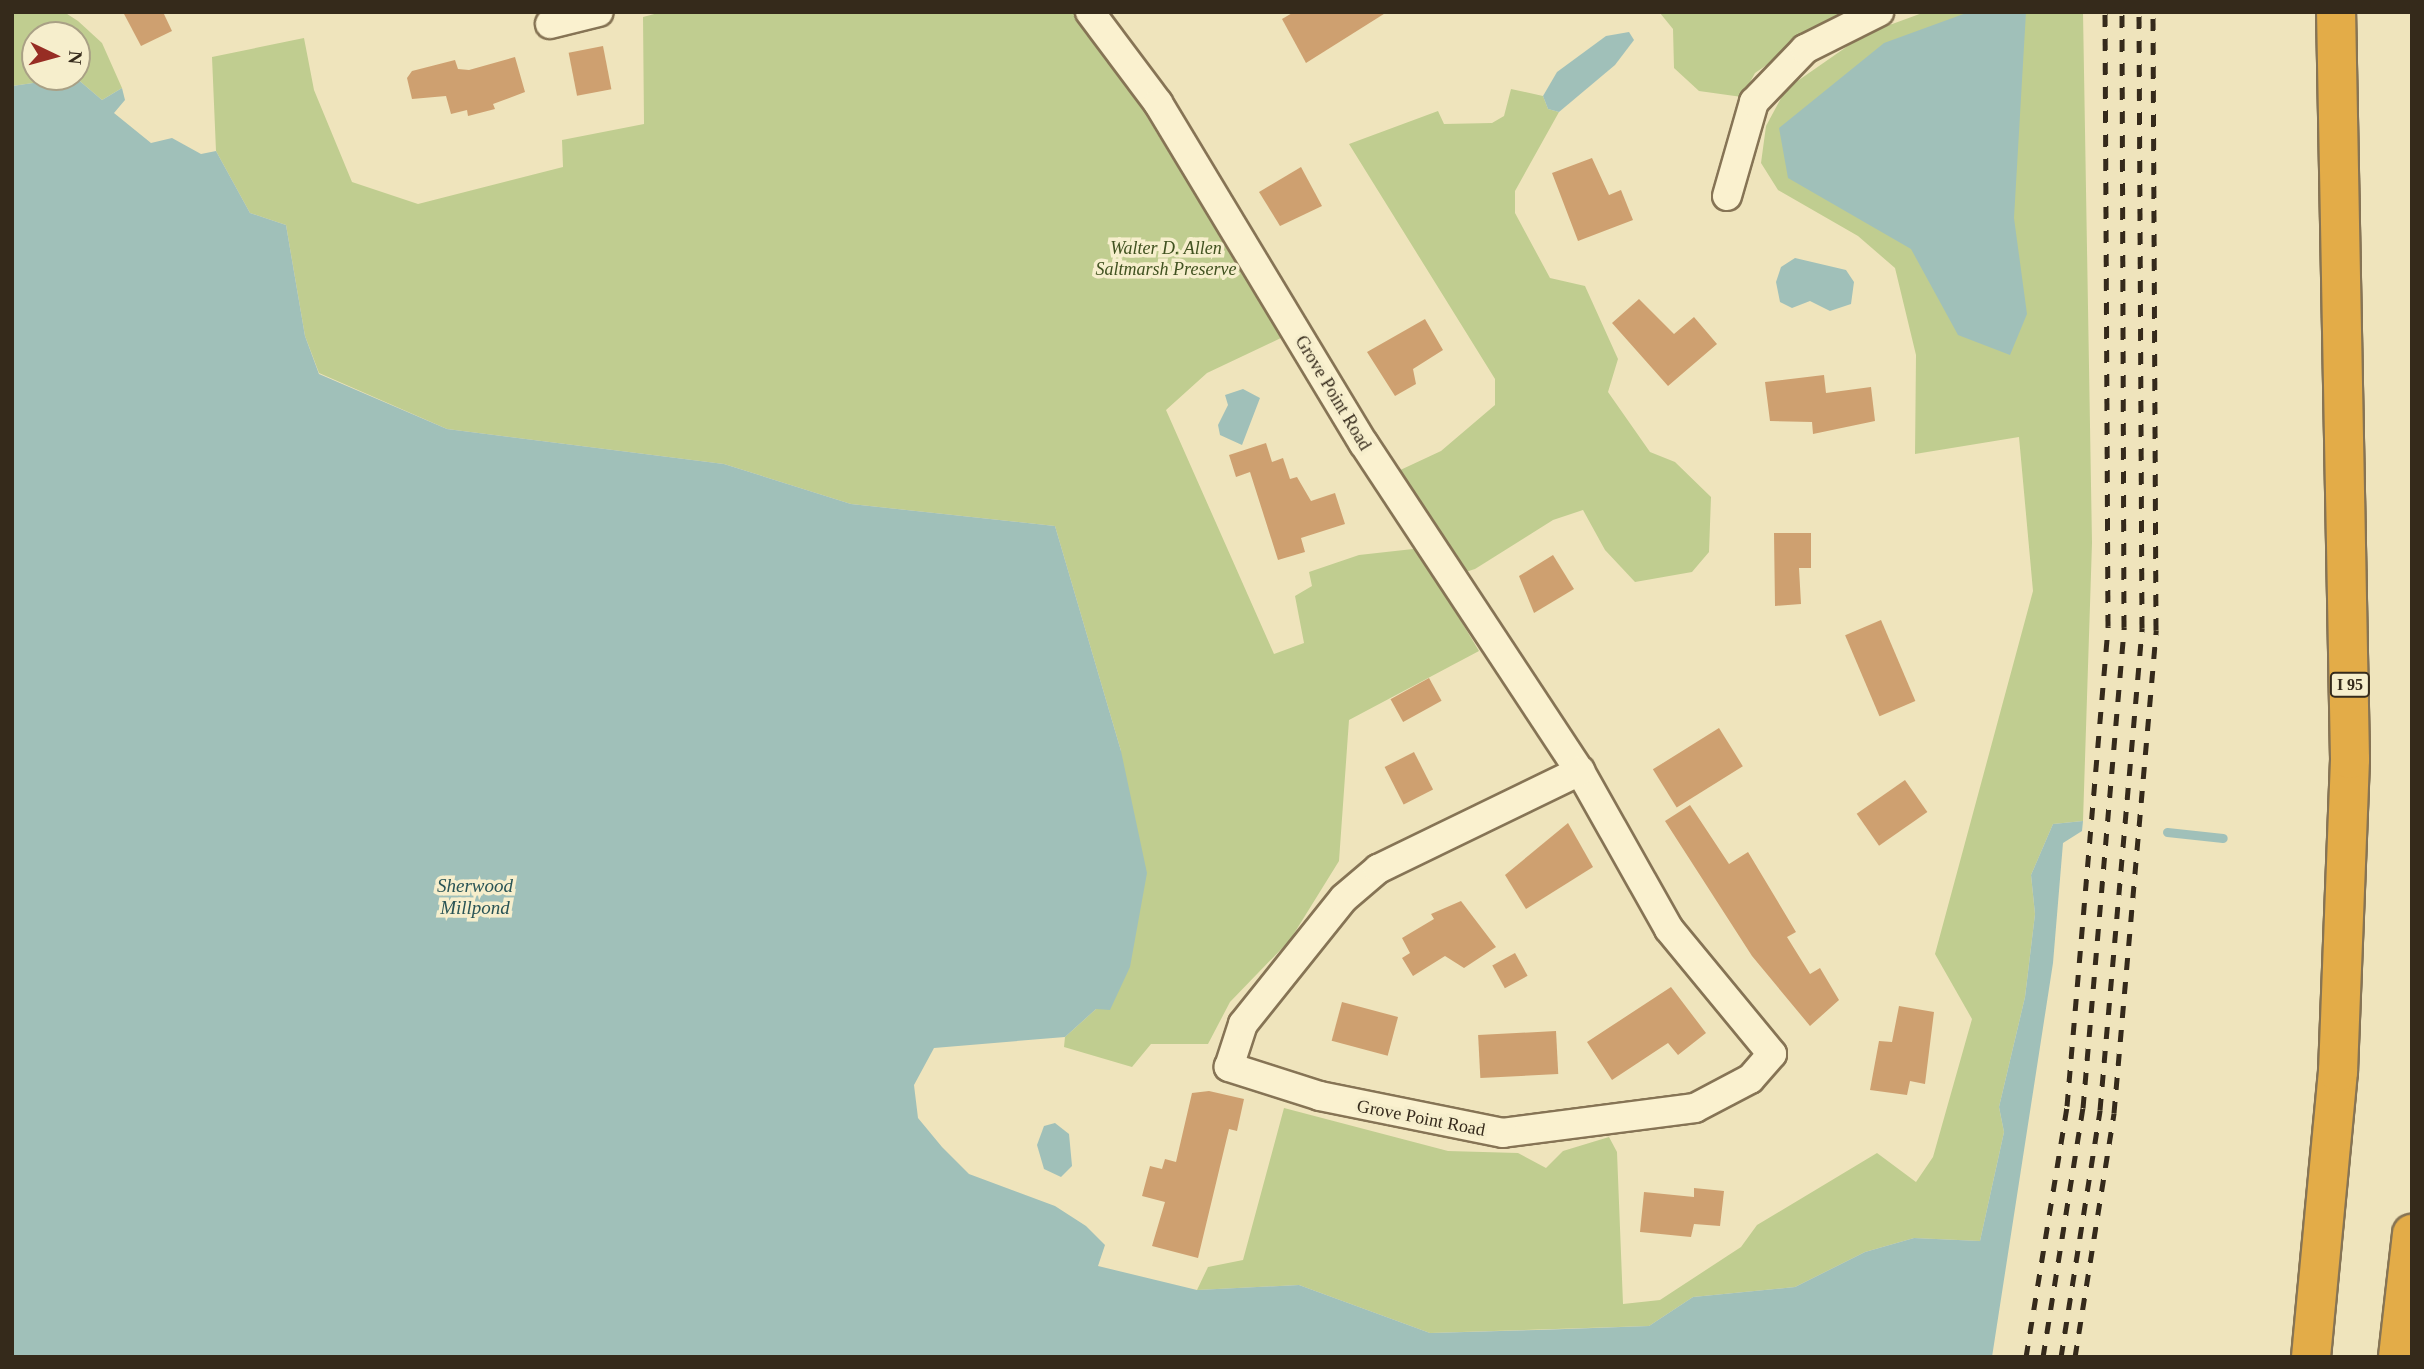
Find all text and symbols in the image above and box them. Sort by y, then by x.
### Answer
north arrow [21,21,91,91]
text: N [64,50,86,65]
park label: Walter D. Allen Saltmarsh Preserve [1096,238,1236,280]
street label: Grove Point Road [1290,332,1376,454]
road number: I 95 [2329,672,2371,698]
water label: Sherwood Millpond [437,875,513,919]
street label: Grove Point Road [1355,1095,1487,1141]

